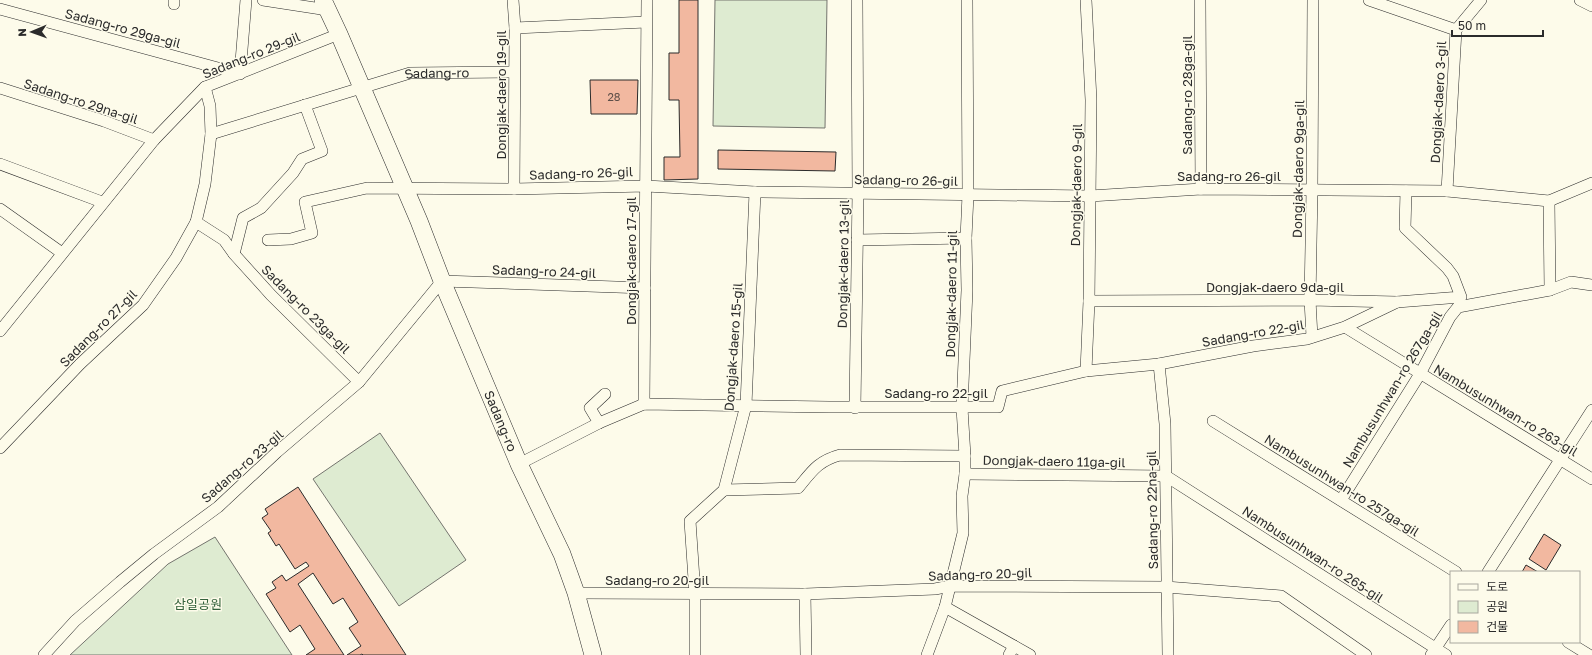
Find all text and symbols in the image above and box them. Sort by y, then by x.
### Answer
street label: Sadang-ro 29ga-gil [63,5,183,51]
north arrow [12,12,52,52]
scale bar [1452,12,1543,38]
text: 50 m [1458,18,1486,33]
text: N [15,28,28,37]
street label: Sadang-ro 29-gil [200,28,302,82]
street label: Dongjak-daero 19-gil [493,30,509,160]
street label: Sadang-ro 28ga-gil [1179,35,1195,155]
street label: Dongjak-daero 3-gil [1427,40,1449,164]
street label: Sadang-ro [402,64,470,82]
street label: Sadang-ro 29na-gil [22,75,140,127]
house number: 28 [607,90,621,103]
street label: Dongjak-daero 9ga-gil [1289,100,1307,238]
street label: Dongjak-daero 9-gil [1067,123,1085,247]
street label: Sadang-ro 26-gil [529,163,633,183]
street label: Sadang-ro 26-gil [1177,168,1281,184]
street label: Sadang-ro 26-gil [854,171,958,189]
street label: Dongjak-daero 17-gil [623,197,639,325]
street label: Dongjak-daero 13-gil [834,199,852,329]
street label: Dongjak-daero 11-gil [942,230,960,358]
street label: Sadang-ro 23ga-gil [258,261,354,357]
street label: Sadang-ro 24-gil [492,261,596,281]
street label: Dongjak-daero 9da-gil [1206,279,1344,295]
street label: Dongjak-daero 15-gil [721,282,745,412]
street label: Sadang-ro 27-gil [56,286,140,370]
street label: Nambusunhwan-ro 267ga-gil [1339,308,1445,470]
street label: Sadang-ro 22-gil [1201,316,1305,350]
street label: Nambusunhwan-ro 263-gil [1431,361,1581,459]
street label: Sadang-ro 22-gil [884,385,988,401]
street label: Sadang-ro [481,388,521,454]
street label: Sadang-ro 23-gil [198,426,286,506]
street label: Nambusunhwan-ro 257ga-gil [1262,431,1422,539]
street label: Sadang-ro 22na-gil [1143,450,1161,570]
street label: Dongjak-daero 11ga-gil [982,452,1126,470]
street label: Nambusunhwan-ro 265-gil [1239,502,1387,606]
street label: Sadang-ro 20-gil [928,564,1032,584]
legend [1450,571,1580,643]
street label: Sadang-ro 20-gil [605,572,709,588]
text: 도로 [1486,579,1508,594]
park label: 삼일공원 [174,596,222,612]
text: 공원 [1486,599,1508,614]
text: 건물 [1486,619,1508,634]

